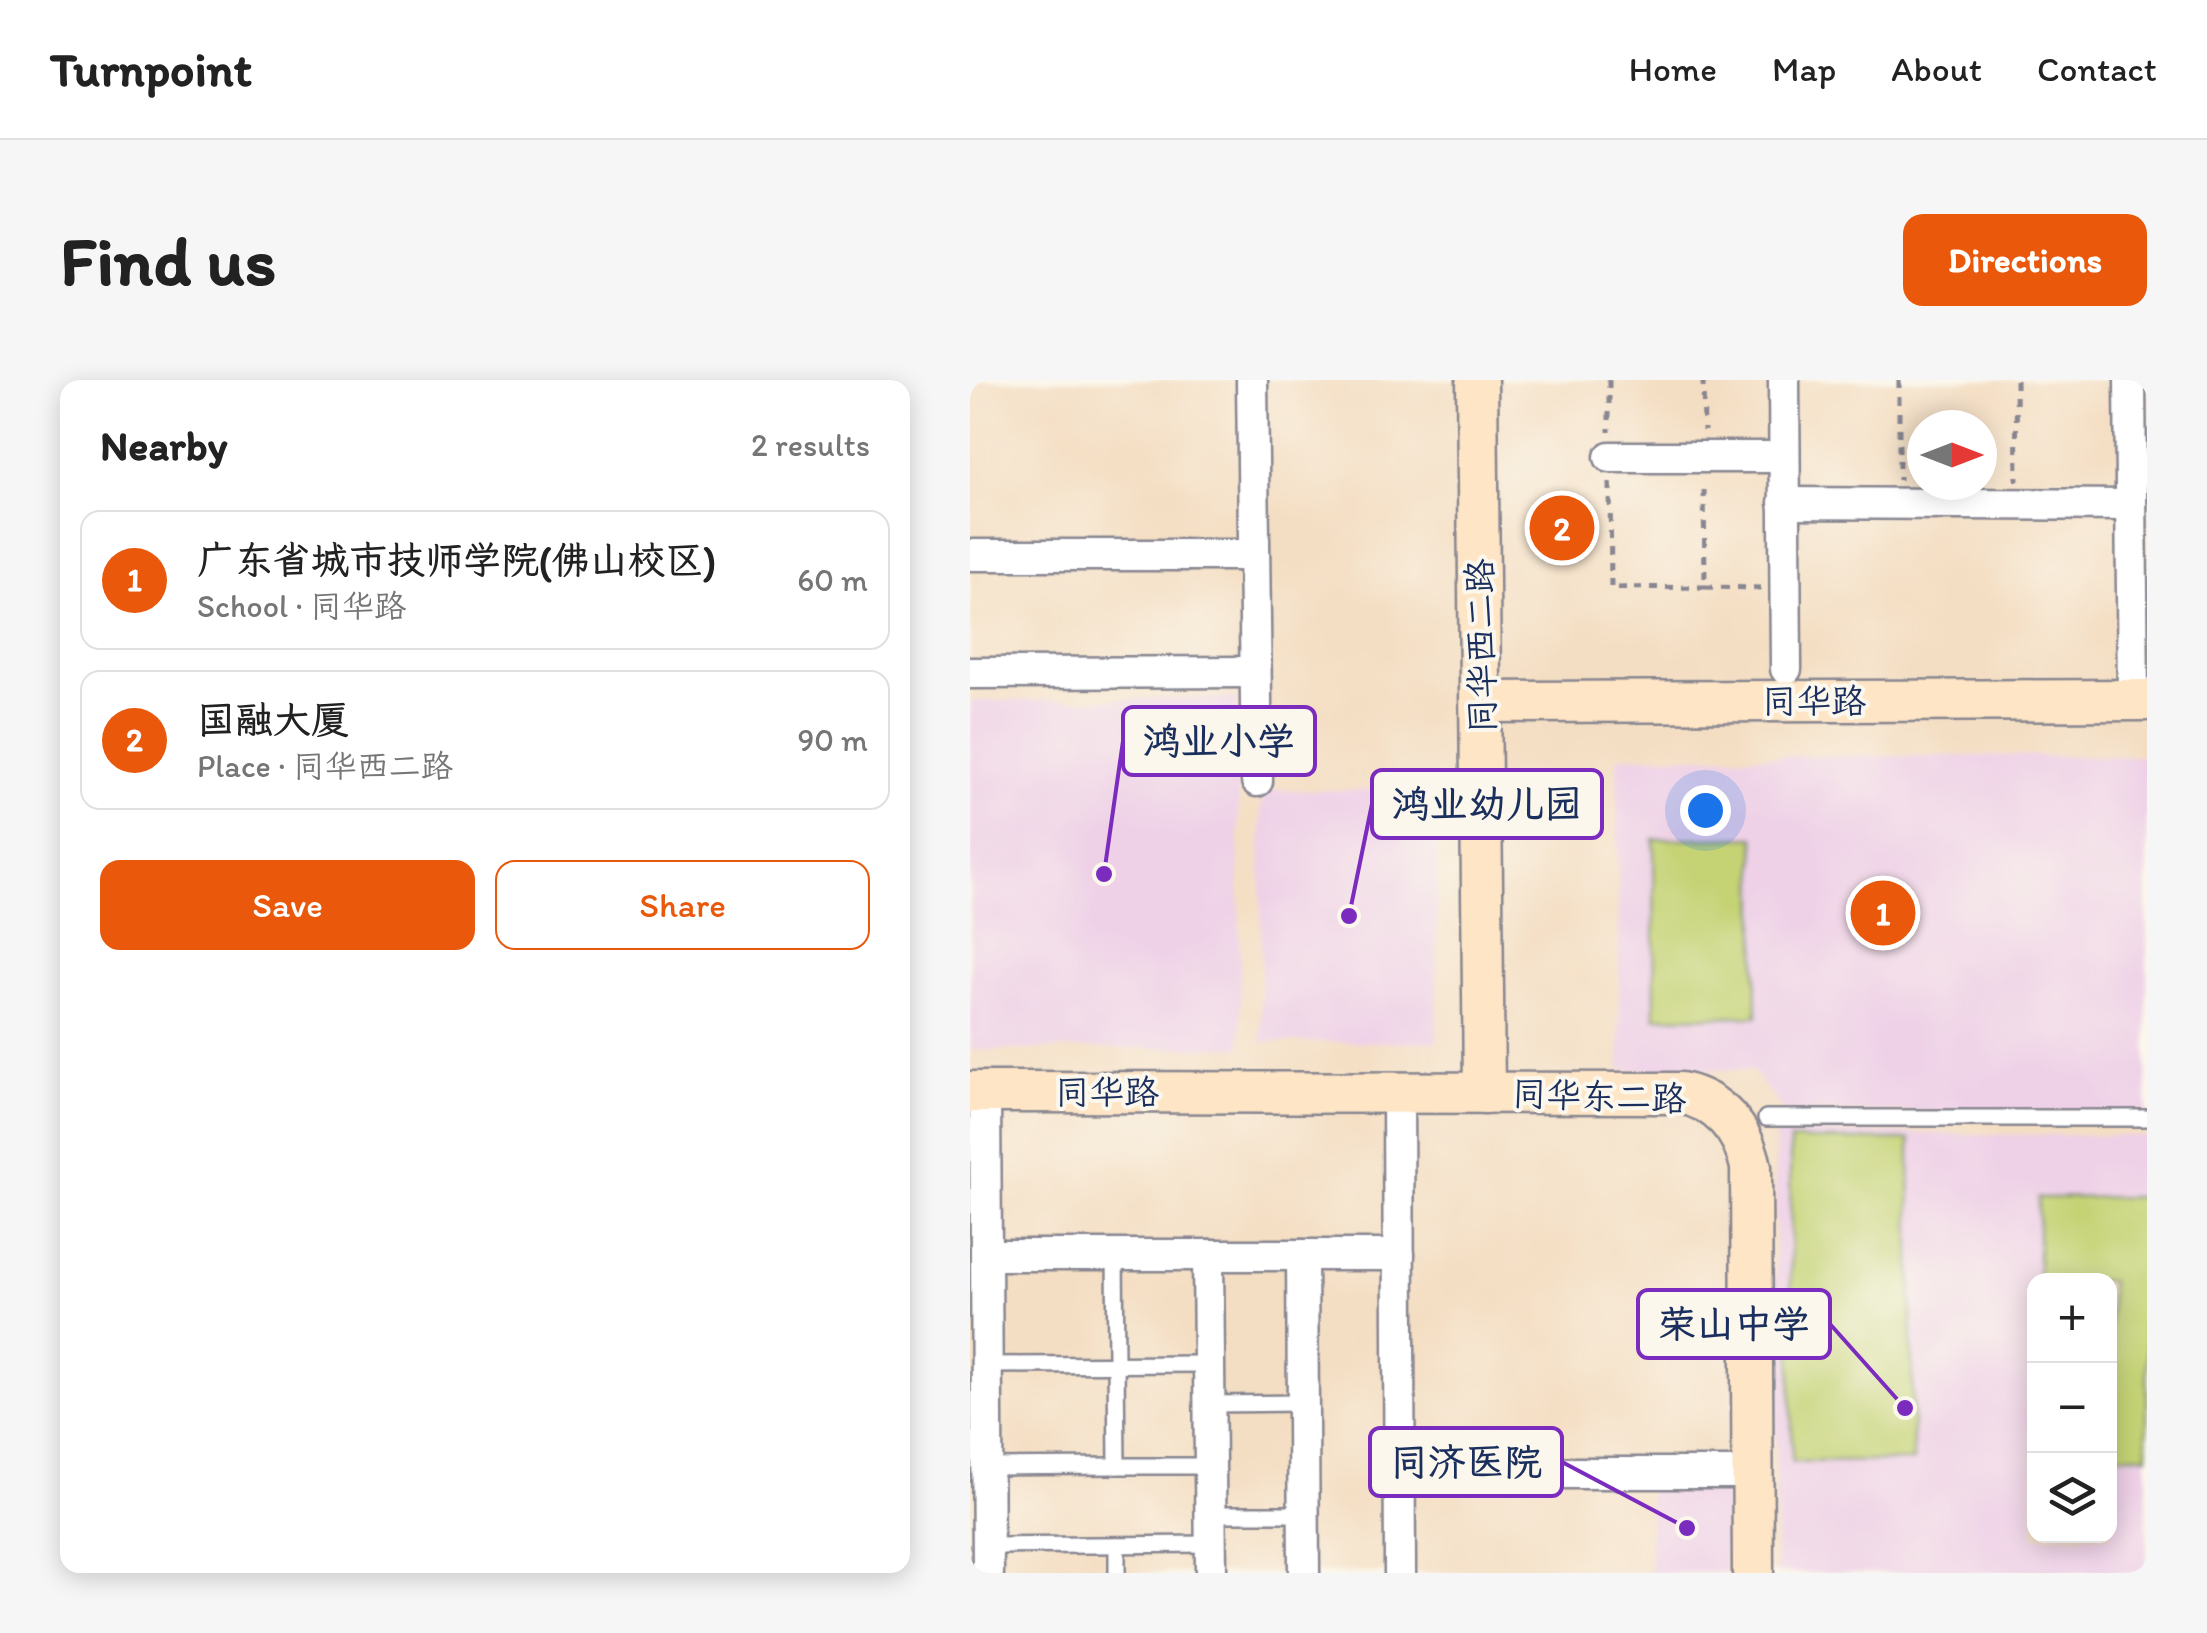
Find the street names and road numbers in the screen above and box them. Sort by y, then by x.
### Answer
street label: 同华西二路 [1458,558,1504,734]
street label: 同华路 [1761,680,1867,722]
street label: 同华路 [1054,1071,1160,1113]
street label: 同华东二路 [1511,1072,1687,1120]

